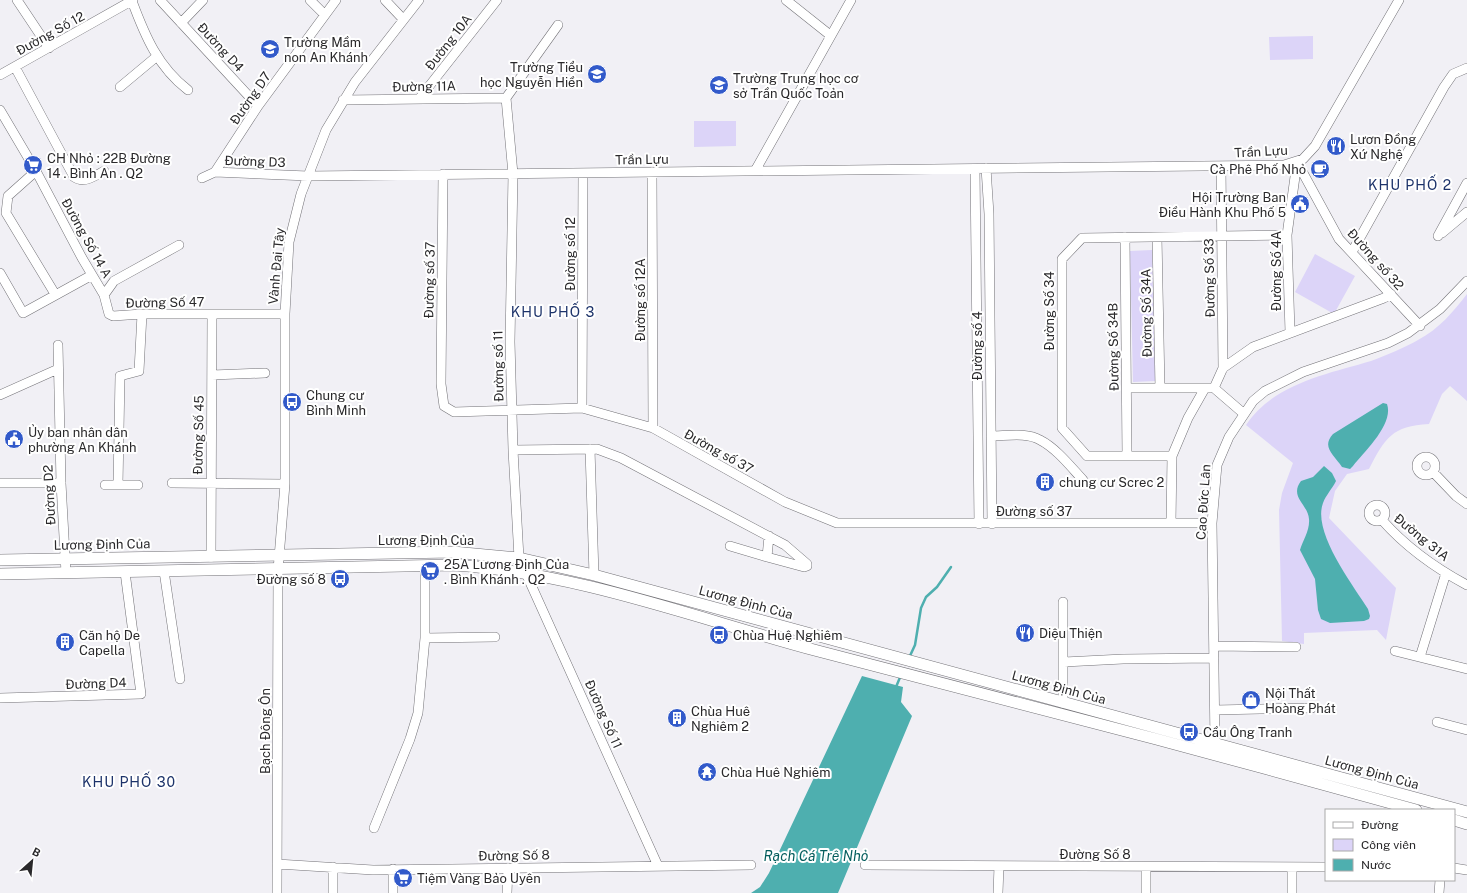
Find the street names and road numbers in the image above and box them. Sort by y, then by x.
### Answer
street label: Đường Số 12 [13,8,87,58]
street label: Đường 10A [422,12,475,73]
street label: Đường D4 [194,20,247,75]
street label: Đường D7 [227,69,274,127]
street label: Đường 11A [392,78,456,95]
street label: Trần Lựu [1234,143,1288,160]
street label: Trần Lựu [615,152,669,167]
street label: Đường D3 [224,153,286,170]
street label: Đường Số 14 A [58,196,115,281]
street label: Đường số 12 [563,217,578,291]
street label: Đường số 32 [1344,226,1407,293]
street label: Vành Đai Tây [266,227,287,305]
street label: Đường Số 4A [1269,231,1284,311]
street label: Đường Số 33 [1201,238,1218,318]
street label: Đường số 37 [421,241,438,319]
street label: Đường số 12A [633,258,648,342]
street label: Đường Số 34A [1138,269,1155,357]
street label: Đường Số 34 [1042,271,1057,351]
street label: Đường Số 47 [125,294,205,311]
street label: Đường Số 34B [1105,303,1122,391]
street label: Đường số 4 [970,311,985,381]
street label: Đường số 11 [490,330,507,402]
street label: Đường Số 45 [190,395,207,475]
street label: Đường số 37 [682,426,756,477]
street label: Đường D2 [40,464,59,526]
street label: Cao Đức Lân [1193,464,1214,540]
street label: Đường số 37 [996,504,1073,519]
street label: Đường 31A [1391,511,1452,564]
street label: Lương Định Của [378,533,474,548]
street label: Lương Định Của [54,536,150,553]
street label: Lương Định Của [697,583,794,622]
street label: Lương Định Của [1010,668,1107,707]
street label: Đường D4 [65,675,127,692]
street label: Đường Số 11 [582,677,625,751]
street label: Bạch Đông Ôn [258,688,273,774]
street label: Lương Định Của [1323,753,1420,792]
street label: Đường Số 8 [478,847,550,864]
street label: Đường Số 8 [1059,847,1131,862]

